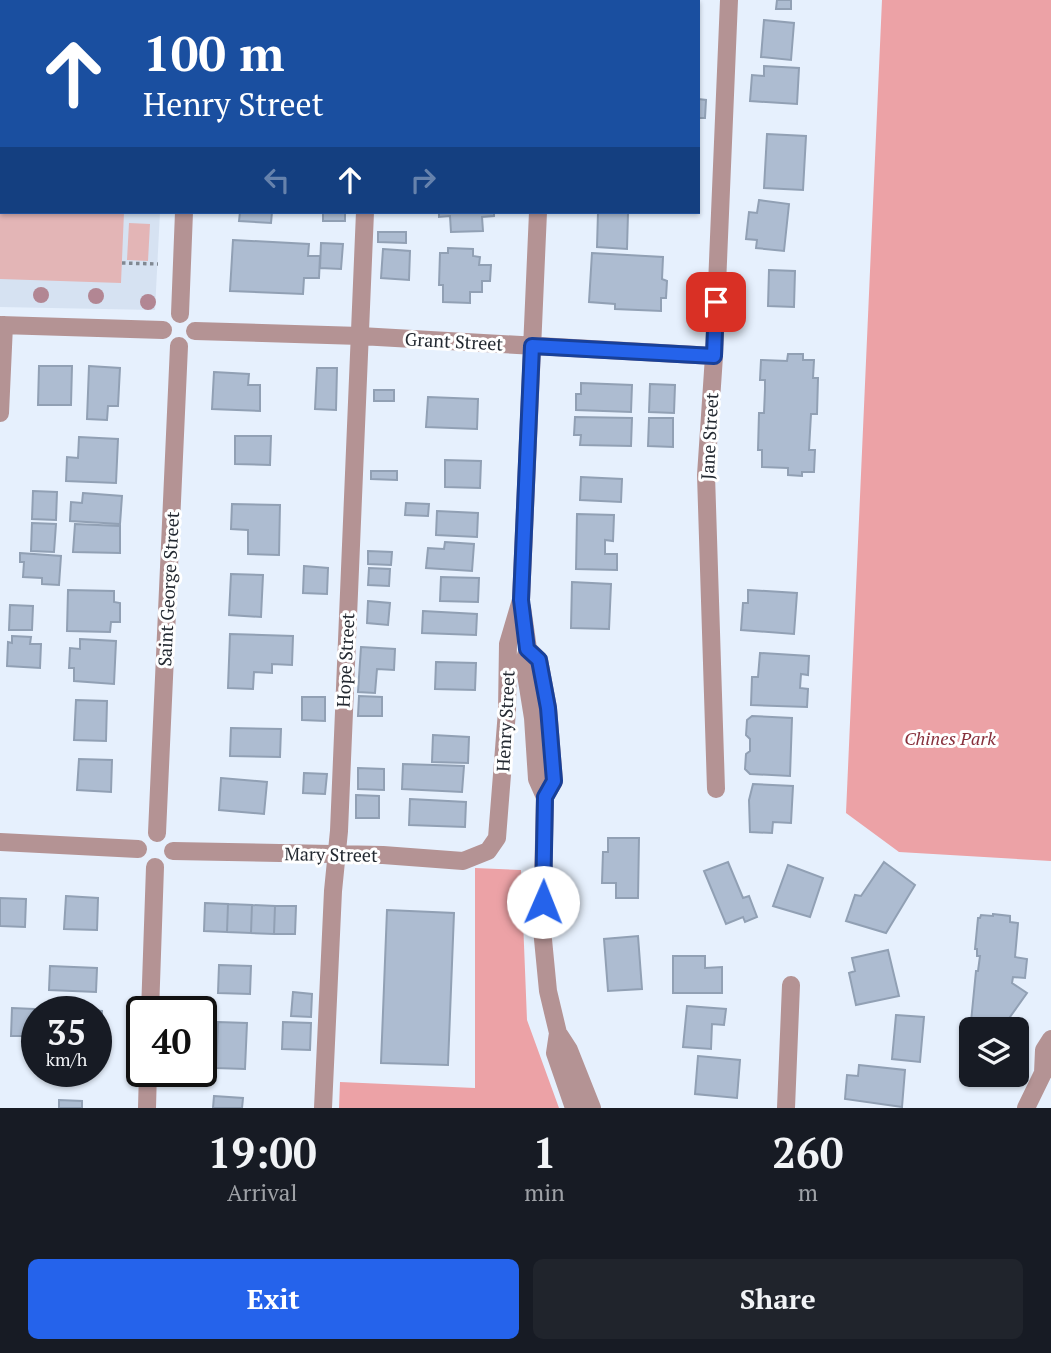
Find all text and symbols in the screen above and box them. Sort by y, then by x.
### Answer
text: 100 m [143,20,285,85]
icon: ahead [28,28,119,119]
text: Henry Street [143,83,324,125]
icon: left [258,161,296,199]
icon: ahead [331,161,369,199]
icon: right [404,161,442,199]
pin [686,272,746,332]
icon: arrive [697,283,735,321]
street label: Grant Street [404,326,504,356]
street label: Jane Street [695,391,723,480]
street label: Saint George Street [152,511,184,667]
street label: Hope Street [331,612,359,708]
street label: Henry Street [490,669,520,772]
park label: Chines Park [904,726,996,750]
street label: Mary Street [284,841,378,867]
position arrow [506,865,580,939]
speed limit sign: 40 [126,996,217,1087]
text: 35 [47,1009,86,1055]
map controls [959,1017,1029,1087]
button: layers [959,1017,1029,1087]
text: km/h [46,1047,87,1071]
text: 19:00 [208,1124,317,1180]
text: 1 [533,1124,556,1180]
text: 260 [772,1124,843,1180]
text: Arrival [227,1177,297,1208]
text: min [524,1177,565,1208]
text: m [798,1177,818,1208]
button: Exit [28,1259,519,1339]
button: Share [533,1259,1023,1339]

